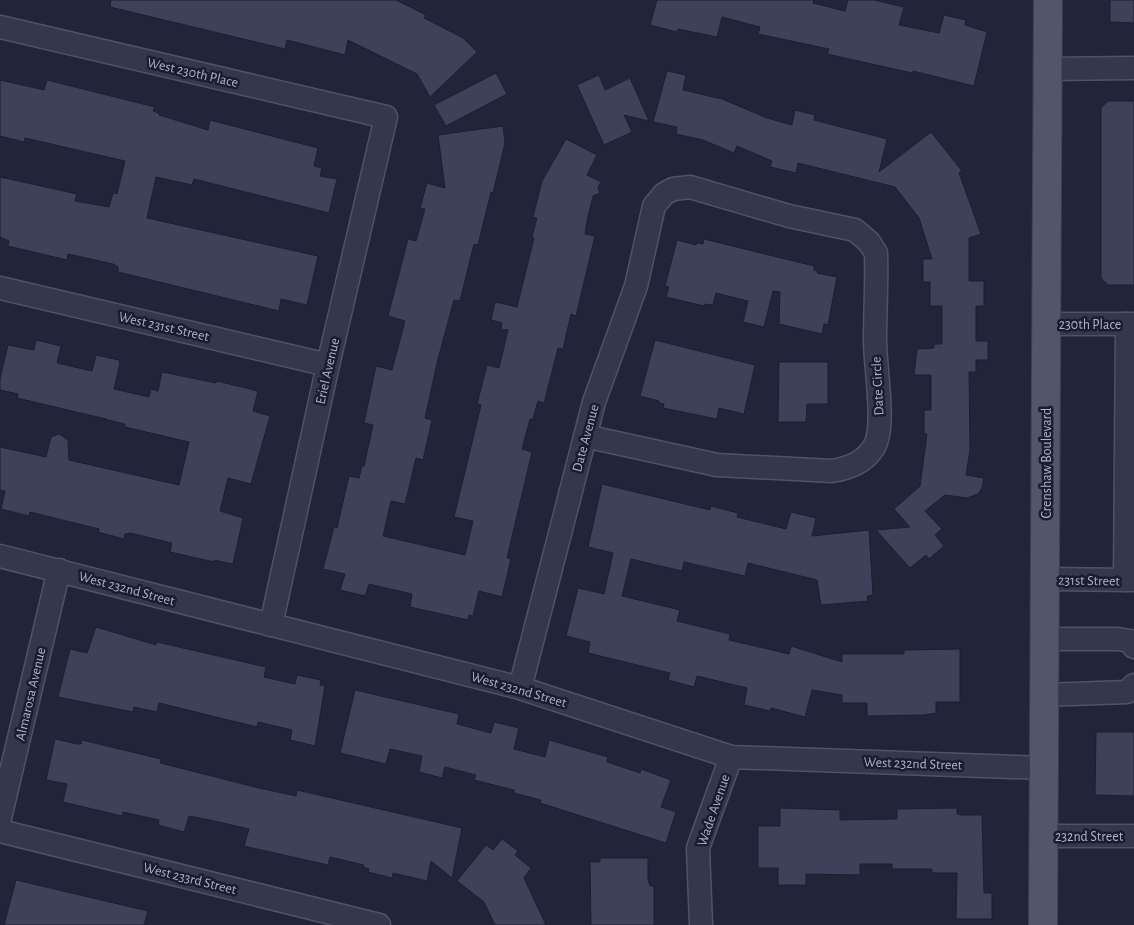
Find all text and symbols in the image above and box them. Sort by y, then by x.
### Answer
street label: West 230th Place [146,56,240,90]
street label: West 231st Street [117,310,211,344]
street label: 230th Place [1059,318,1121,332]
street label: Eriel Avenue [314,337,342,406]
street label: Date Circle [869,356,887,416]
street label: Date Avenue [570,403,602,474]
street label: Crenshaw Boulevard [1040,408,1054,518]
street label: West 232nd Street [77,569,177,609]
street label: 231st Street [1058,573,1121,589]
street label: Almarosa Avenue [13,646,49,742]
street label: West 232nd Street [469,670,569,710]
street label: West 232nd Street [863,755,963,773]
street label: Wade Avenue [695,773,733,848]
street label: 232nd Street [1055,830,1124,844]
street label: West 233rd Street [142,861,238,897]

